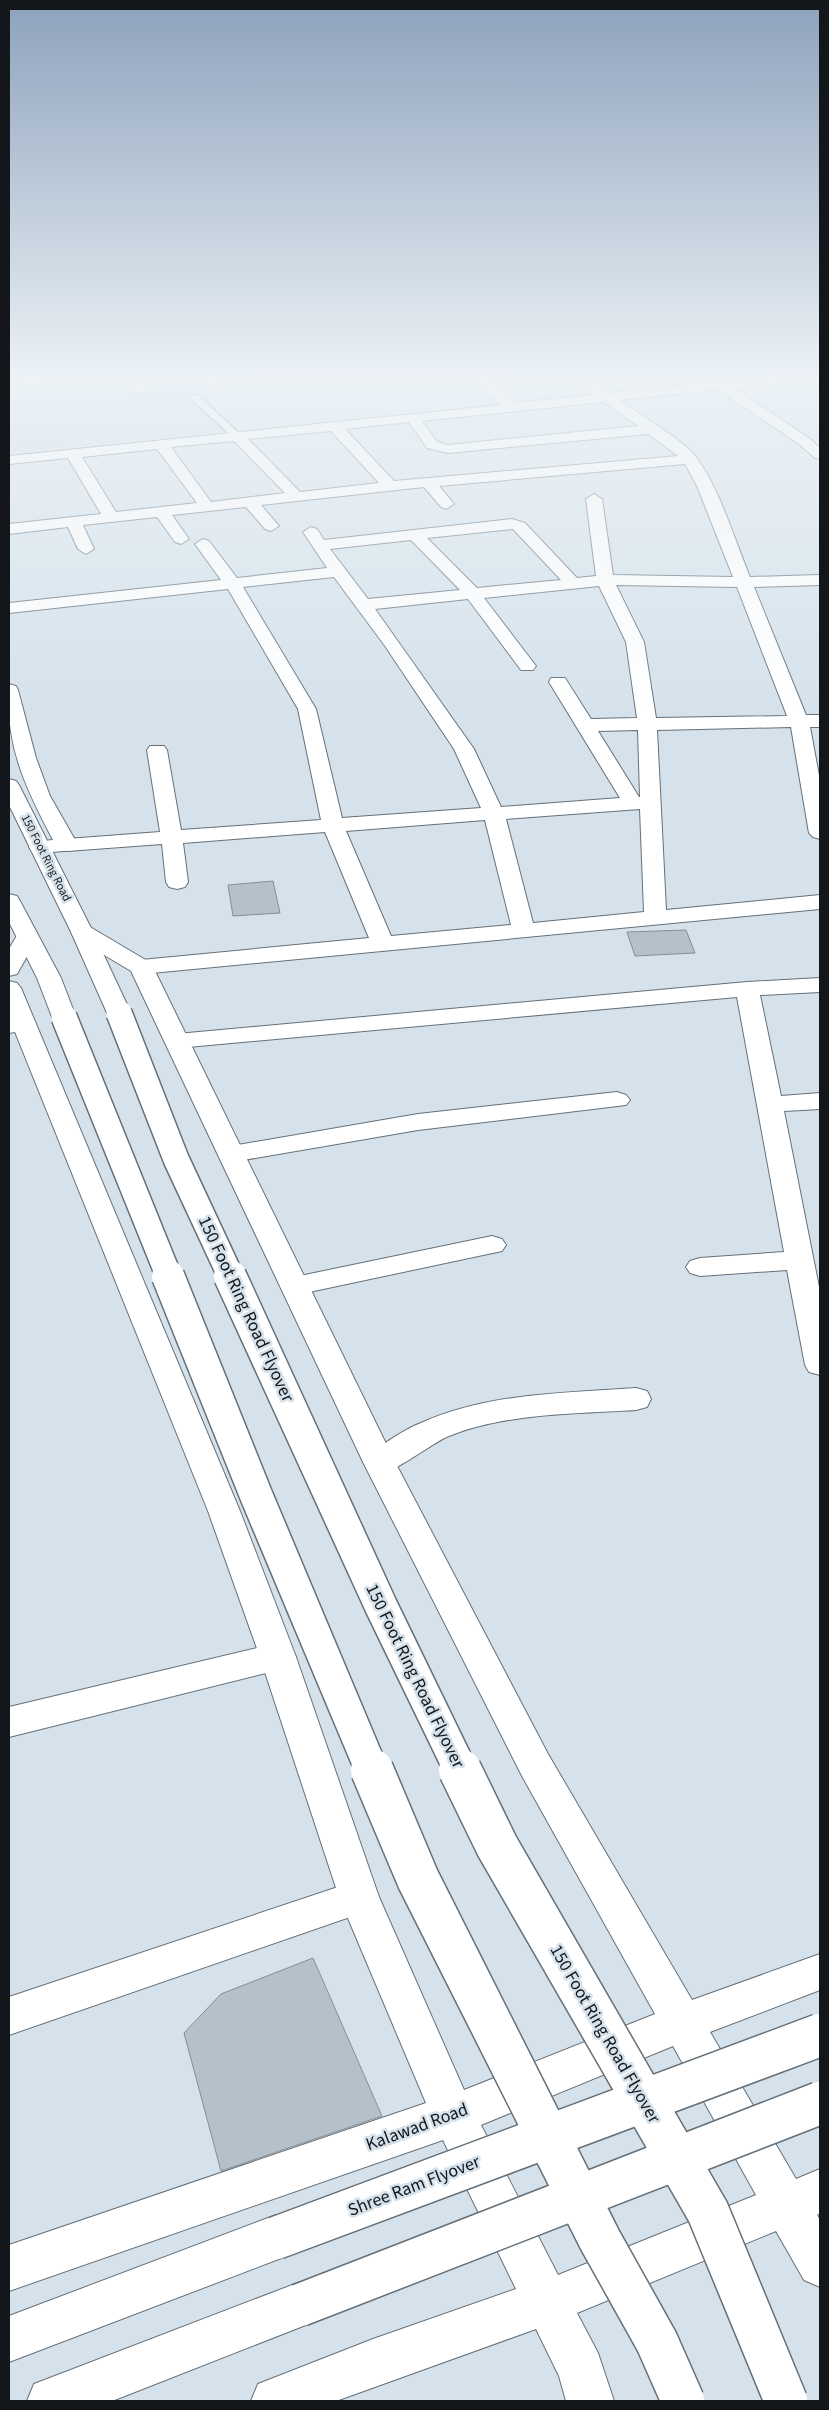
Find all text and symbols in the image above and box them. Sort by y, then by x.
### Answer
street label: 150 Foot Ring Road [17,811,75,905]
street label: 150 Foot Ring Road Flyover [192,1212,300,1407]
street label: 150 Foot Ring Road Flyover [359,1580,471,1773]
street label: 150 Foot Ring Road Flyover [544,1940,667,2129]
street label: Kalawad Road [362,2097,472,2157]
street label: Shree Ram Flyover [344,2149,484,2223]

